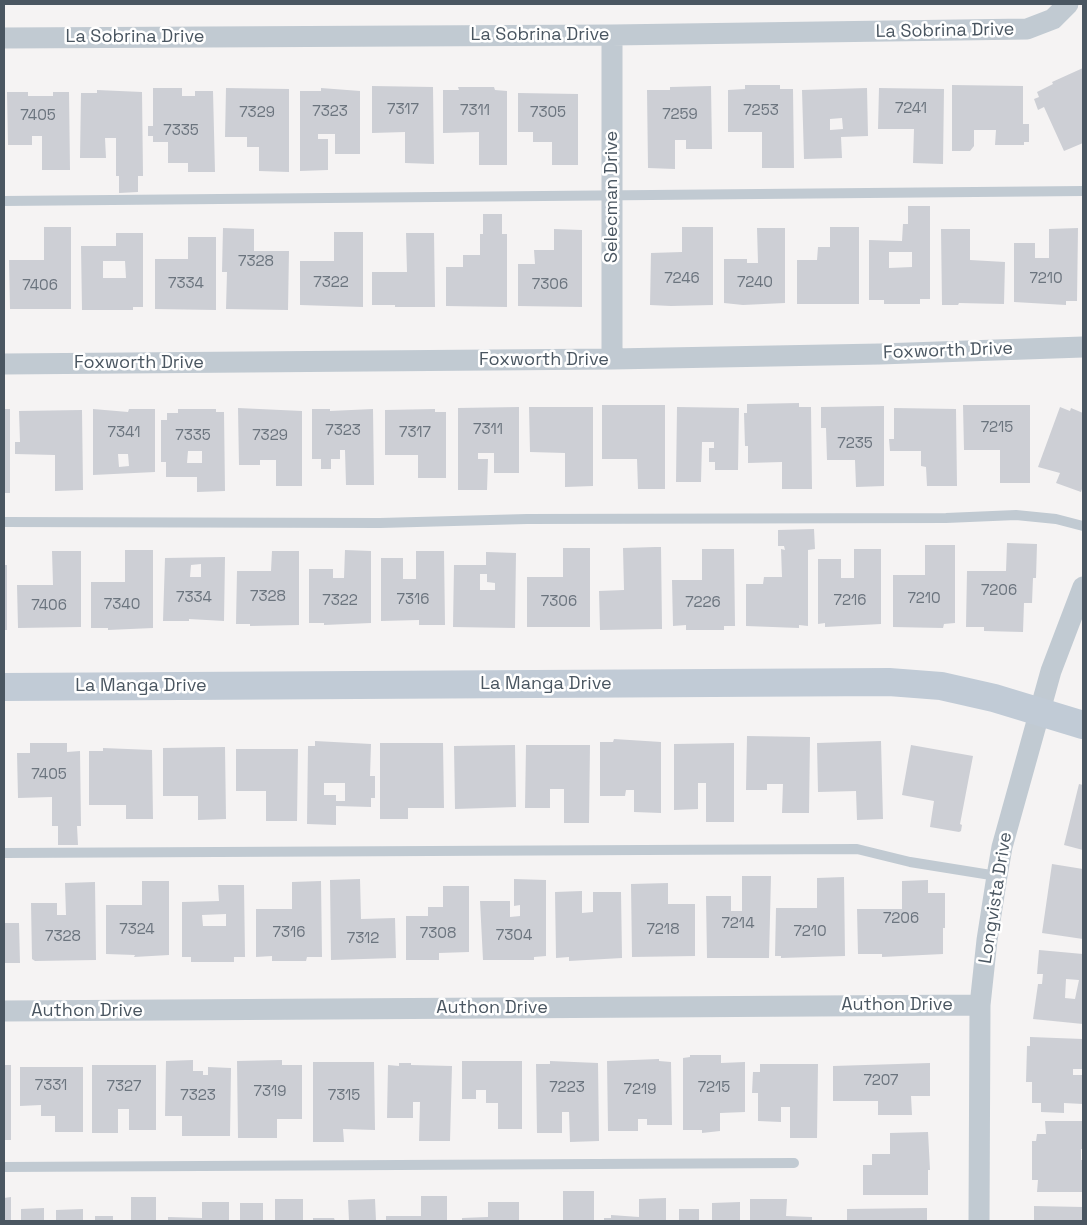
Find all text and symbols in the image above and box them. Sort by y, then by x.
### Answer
street label: La Sobrina Drive [875,19,1015,43]
street label: La Sobrina Drive [471,24,609,46]
street label: La Sobrina Drive [66,26,204,48]
house number: 7241 [895,100,927,118]
house number: 7317 [387,101,419,119]
house number: 7311 [460,102,490,120]
house number: 7253 [743,102,779,120]
house number: 7323 [312,103,348,121]
house number: 7329 [239,104,275,122]
house number: 7305 [530,104,566,122]
house number: 7259 [662,106,698,124]
house number: 7405 [20,107,56,125]
house number: 7335 [163,122,199,140]
street label: Selecman Drive [601,131,623,263]
house number: 7328 [238,253,274,271]
house number: 7246 [664,270,700,288]
house number: 7210 [1029,270,1063,288]
house number: 7322 [313,274,349,292]
house number: 7240 [737,274,773,292]
house number: 7334 [168,275,204,293]
house number: 7306 [532,276,568,294]
house number: 7406 [22,277,58,295]
street label: Foxworth Drive [883,338,1013,364]
street label: Foxworth Drive [479,349,609,371]
street label: Foxworth Drive [74,352,204,374]
house number: 7215 [981,419,1013,437]
house number: 7311 [473,421,503,439]
house number: 7323 [325,422,361,440]
house number: 7341 [108,424,140,442]
house number: 7317 [399,424,431,442]
house number: 7335 [175,427,211,445]
house number: 7329 [252,427,288,445]
house number: 7235 [837,435,873,453]
house number: 7206 [981,582,1017,600]
house number: 7328 [250,588,286,606]
house number: 7334 [176,589,212,607]
house number: 7210 [907,590,941,608]
house number: 7316 [397,591,429,609]
house number: 7322 [322,592,358,610]
house number: 7216 [834,592,866,610]
house number: 7306 [541,593,577,611]
house number: 7226 [685,594,721,612]
house number: 7340 [104,596,140,614]
house number: 7406 [31,597,67,615]
street label: La Manga Drive [480,673,612,695]
street label: La Manga Drive [75,675,207,697]
house number: 7405 [31,766,67,784]
street label: Longvista Drive [975,831,1017,965]
house number: 7206 [883,910,919,928]
house number: 7214 [721,915,755,933]
house number: 7324 [119,921,155,939]
house number: 7218 [647,921,679,939]
house number: 7210 [793,923,827,941]
house number: 7316 [273,924,305,942]
house number: 7308 [420,925,456,943]
house number: 7304 [496,927,532,945]
house number: 7328 [45,928,81,946]
house number: 7312 [347,930,379,948]
street label: Authon Drive [841,994,953,1016]
street label: Authon Drive [436,997,548,1019]
street label: Authon Drive [31,1000,143,1022]
house number: 7207 [863,1072,899,1090]
house number: 7331 [35,1077,67,1095]
house number: 7327 [107,1078,141,1096]
house number: 7223 [549,1079,585,1097]
house number: 7215 [698,1079,730,1097]
house number: 7219 [624,1081,656,1099]
house number: 7319 [254,1083,286,1101]
house number: 7323 [180,1087,216,1105]
house number: 7315 [328,1087,360,1105]

